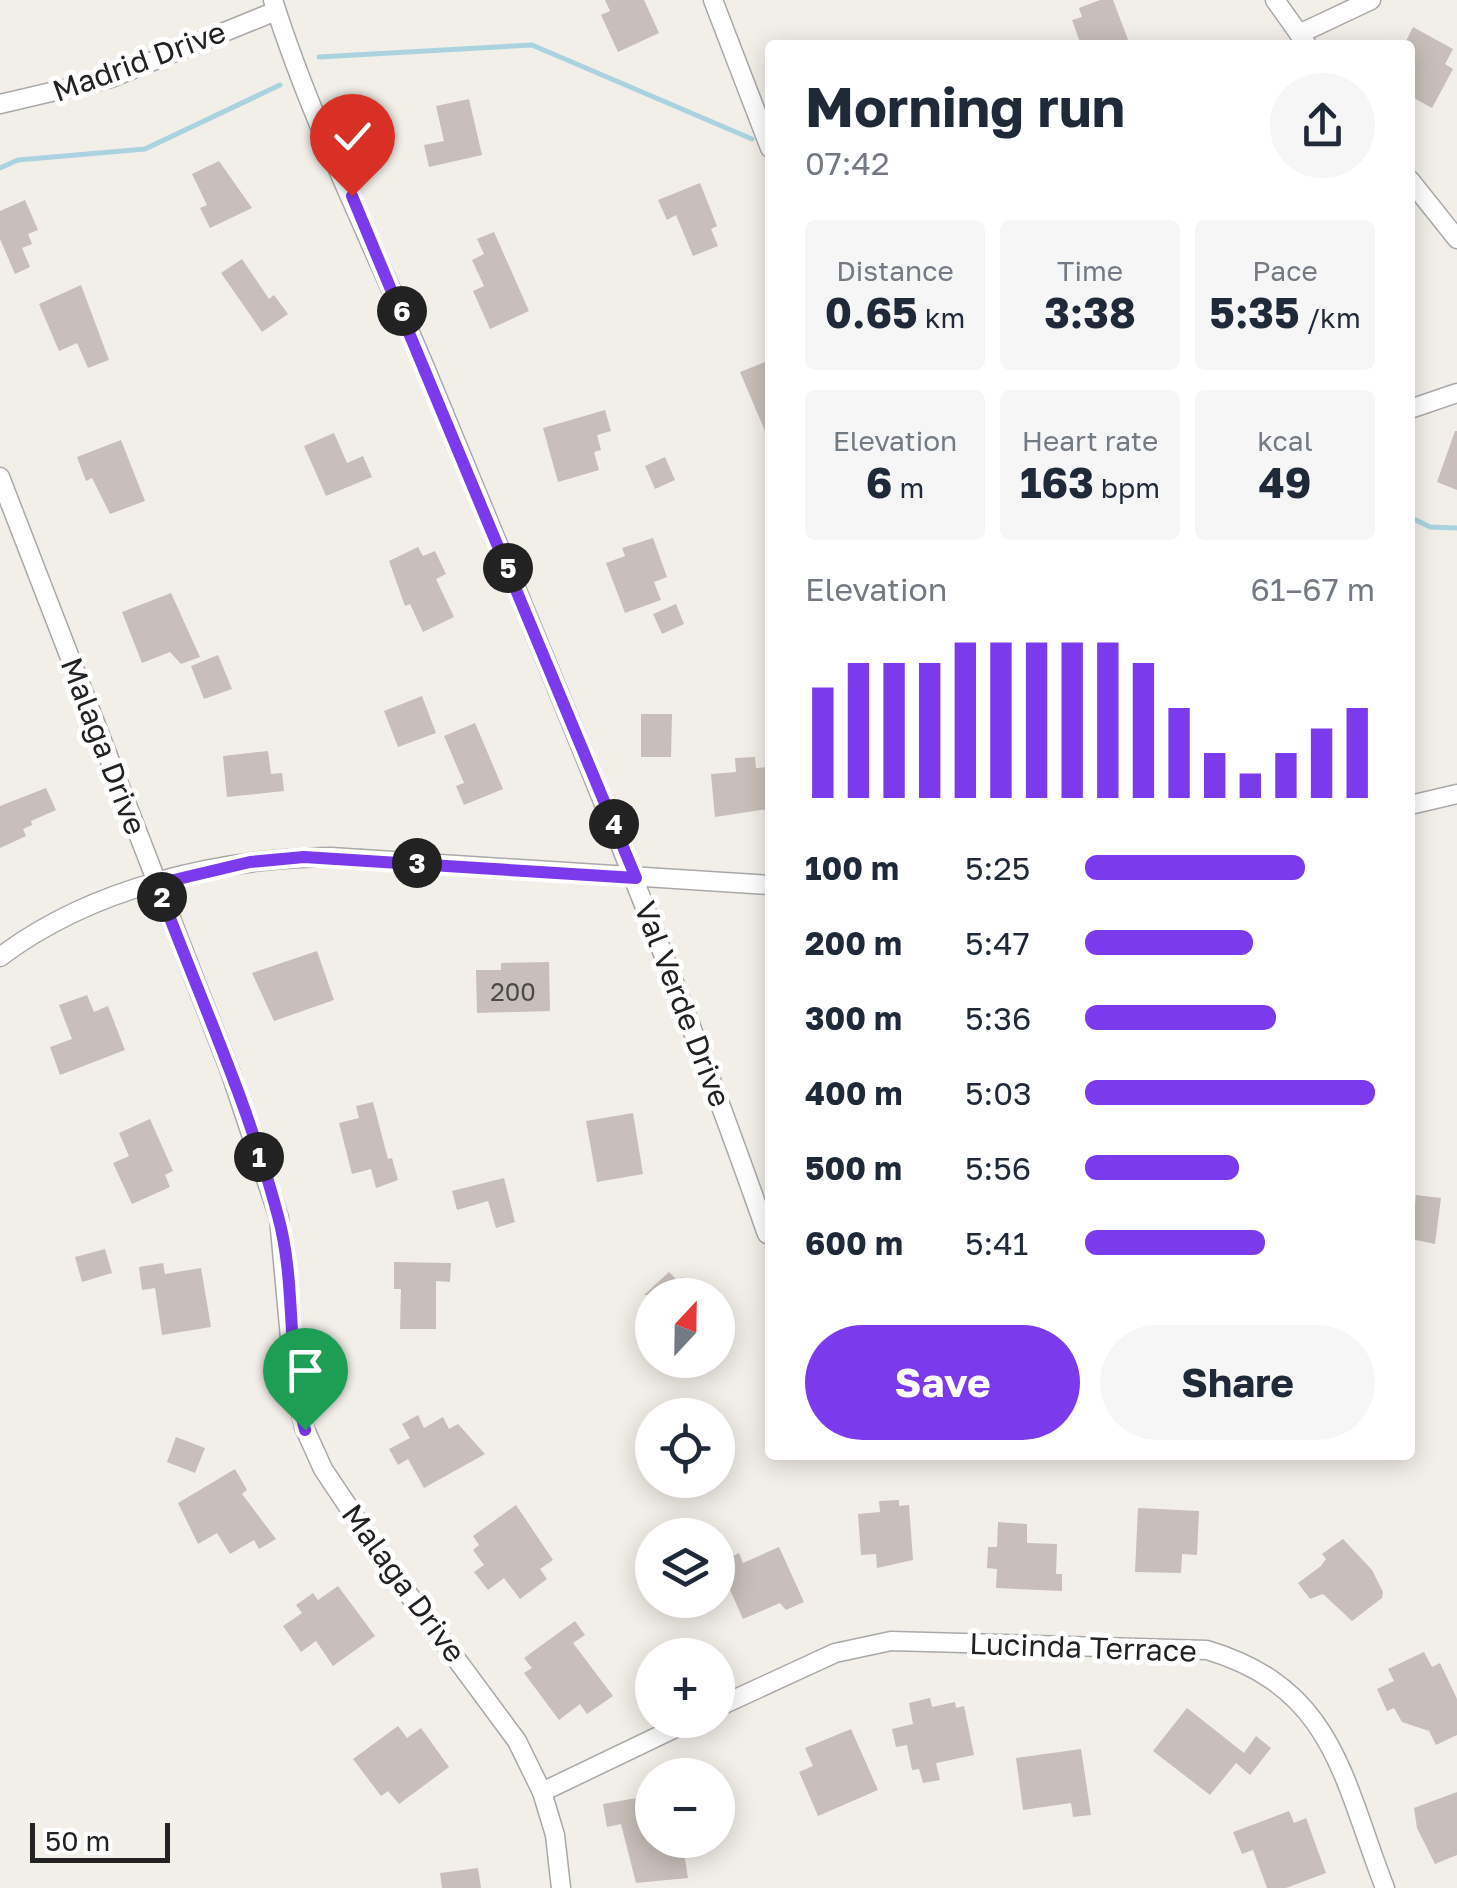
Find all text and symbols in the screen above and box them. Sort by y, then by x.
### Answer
street label: Madrid Drive [48,13,230,109]
text: Morning run [805,73,1125,139]
button: share [1270,73,1375,178]
pin [310,94,395,197]
icon: check [325,109,380,164]
text: 07:42 [805,144,889,182]
text: Distance [836,254,954,287]
text: Time [1057,254,1123,287]
text: Pace [1252,254,1318,287]
pin: 6 [377,286,427,336]
text: 0.65 [825,287,918,337]
text: 3:38 [1044,287,1136,337]
text: 5:35 [1209,287,1300,337]
text: 6 [393,294,411,327]
text: km [918,301,965,334]
text: /km [1300,301,1361,334]
text: Elevation [833,424,957,457]
text: Heart rate [1022,424,1158,457]
text: kcal [1257,424,1313,457]
text: 6 [866,457,892,507]
text: 163 [1020,457,1094,507]
text: 49 [1259,457,1311,507]
text: m [892,471,924,504]
text: bpm [1094,471,1160,504]
pin: 5 [483,543,533,593]
text: 5 [499,551,517,584]
text: Elevation [805,570,947,608]
text: 61–67 m [1251,570,1375,608]
street label: Malaga Drive [54,652,154,840]
pin: 4 [589,799,639,849]
text: 4 [605,807,623,840]
pin: 3 [392,838,442,888]
text: 3 [408,846,426,879]
text: 100 m [805,849,899,887]
text: 5:25 [965,849,1030,887]
pin: 2 [137,872,187,922]
text: 2 [153,880,171,913]
street label: Val Verde Drive [627,896,739,1112]
text: 200 m [805,924,902,962]
text: 5:47 [965,924,1030,962]
house number: 200 [490,976,536,1007]
text: 300 m [805,999,902,1037]
text: 5:36 [965,999,1031,1037]
text: 400 m [805,1074,903,1112]
text: 5:03 [965,1074,1032,1112]
pin: 1 [234,1132,284,1182]
text: 1 [252,1140,266,1173]
text: 500 m [805,1149,902,1187]
text: 5:56 [965,1149,1031,1187]
text: 600 m [805,1224,903,1262]
text: 5:41 [965,1224,1028,1262]
north arrow [635,1278,735,1378]
map controls [635,1278,735,1858]
button: Save [805,1325,1080,1440]
button: Share [1100,1325,1375,1440]
pin [263,1328,348,1431]
icon: arrive [278,1343,333,1398]
button: locate [635,1398,735,1498]
street label: Malaga Drive [335,1497,473,1669]
button: layers [635,1518,735,1618]
street label: Lucinda Terrace [969,1625,1197,1669]
button: + [635,1638,735,1738]
button: − [635,1758,735,1858]
scale bar [30,1818,170,1862]
text: 50 m [45,1824,110,1857]

